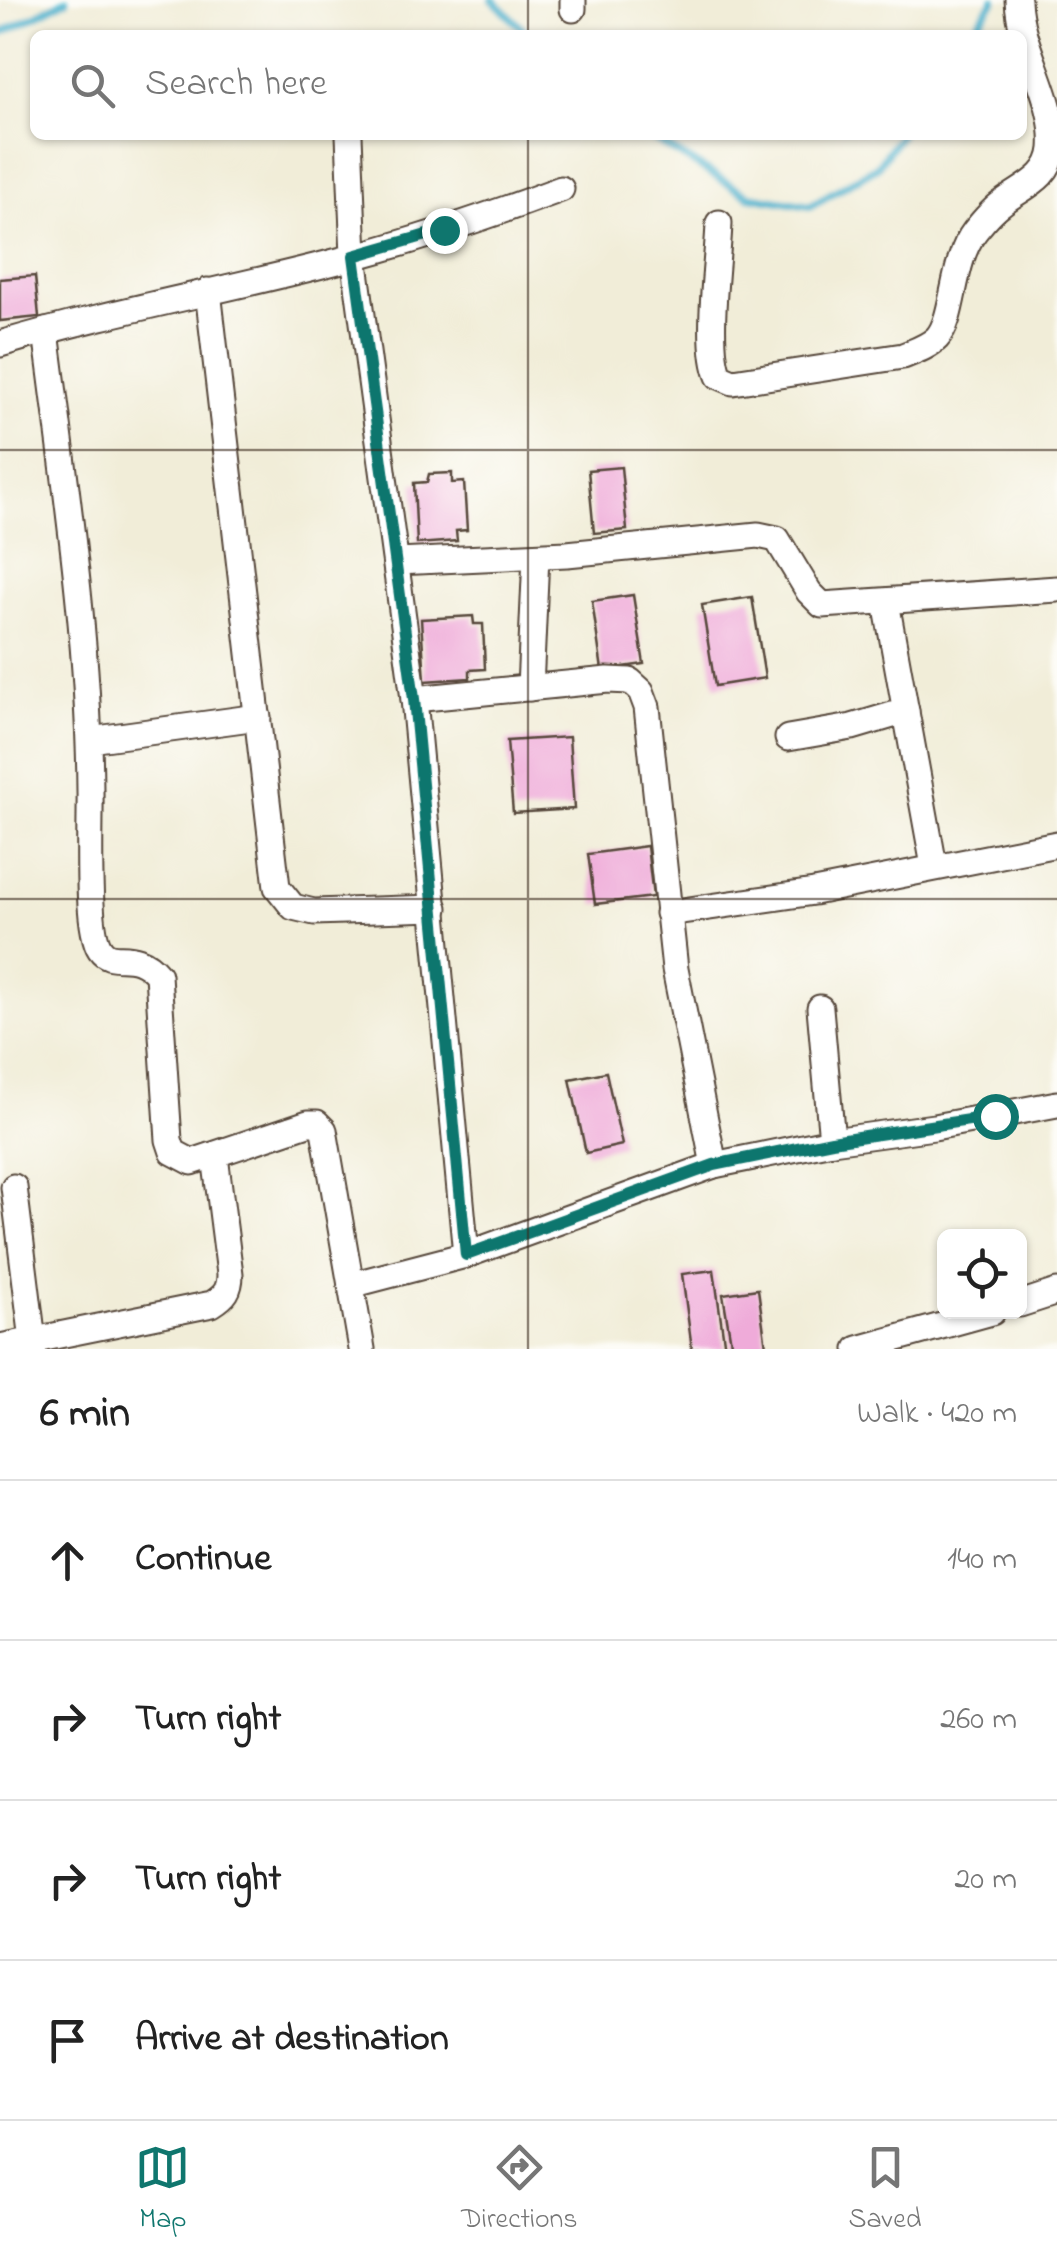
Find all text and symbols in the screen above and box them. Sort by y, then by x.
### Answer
search box [30,30,1027,140]
text: Search here [145,57,327,113]
icon: search [65,58,120,113]
route end [422,208,468,254]
route start [973,1094,1019,1140]
map controls [937,1229,1027,1319]
button: locate [937,1229,1027,1319]
text: 6 min [40,1384,130,1445]
text: Walk · 420 m [857,1391,1017,1438]
text: Continue [135,1532,271,1588]
icon: ahead [40,1533,95,1588]
text: 140 m [947,1537,1017,1584]
text: Turn right [135,1692,281,1748]
icon: right [40,1693,95,1748]
text: 260 m [940,1697,1017,1744]
text: Turn right [135,1852,281,1908]
icon: right [40,1853,95,1908]
text: 20 m [954,1857,1017,1904]
text: Arrive at destination [135,2012,449,2068]
icon: arrive [40,2013,95,2068]
tab: Map [135,2140,190,2241]
tab: Directions [461,2140,578,2241]
tab: Saved [849,2140,922,2241]

